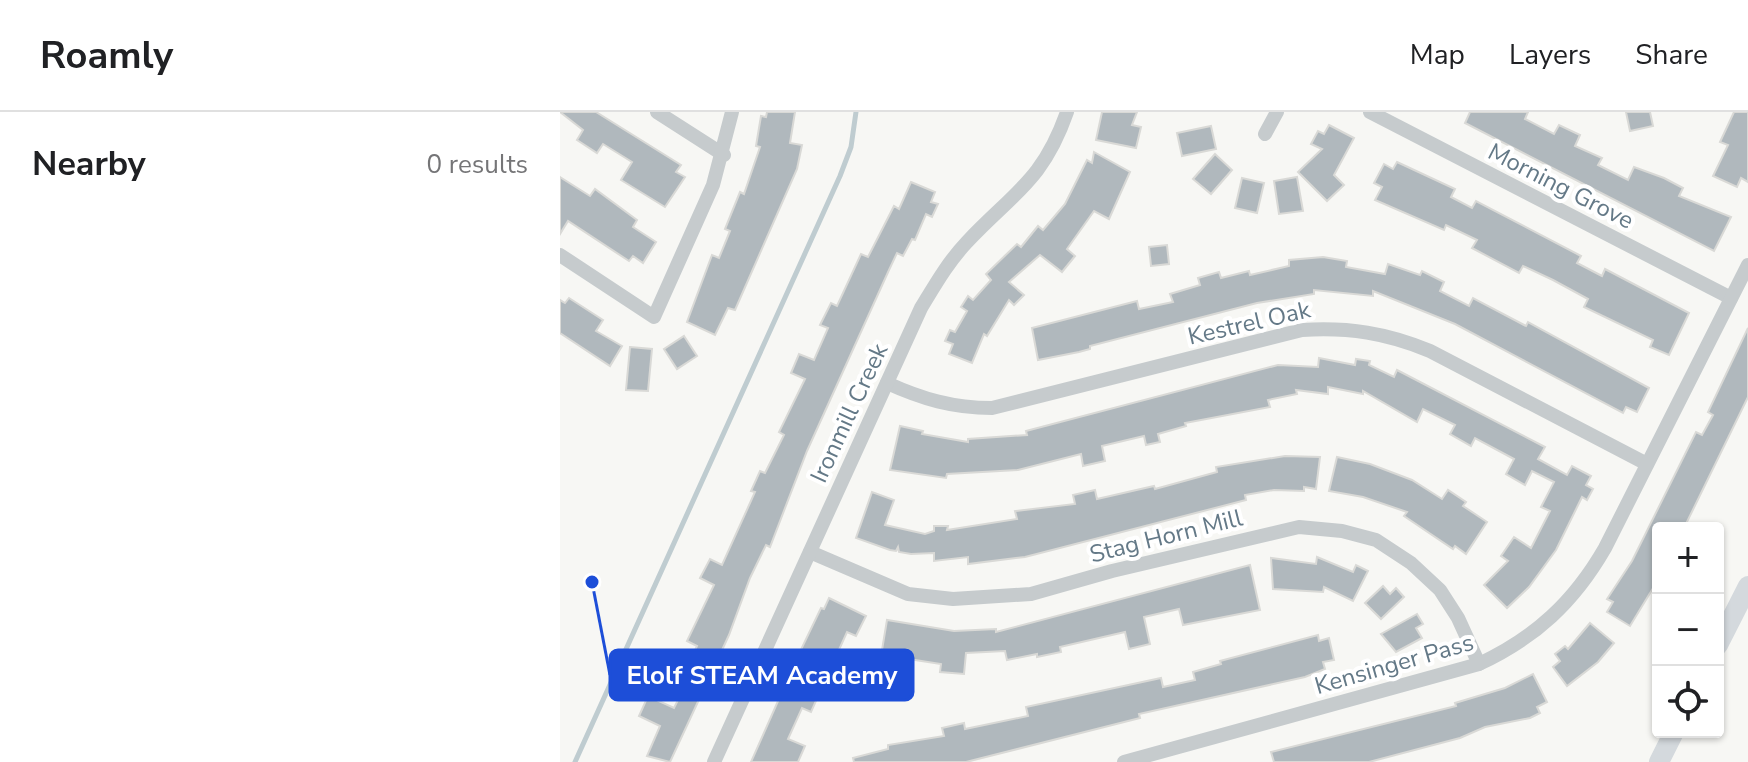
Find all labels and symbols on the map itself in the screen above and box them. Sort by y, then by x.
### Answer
street label: Morning Grove [1483,136,1639,236]
street label: Kestrel Oak [1185,293,1314,353]
street label: Ironmill Creek [803,337,896,488]
street label: Stag Horn Mill [1086,502,1246,570]
street label: Kensinger Pass [1311,626,1477,702]
callout: Elolf STEAM Academy [610,650,913,700]
text: Elolf STEAM Academy [626,658,898,693]

